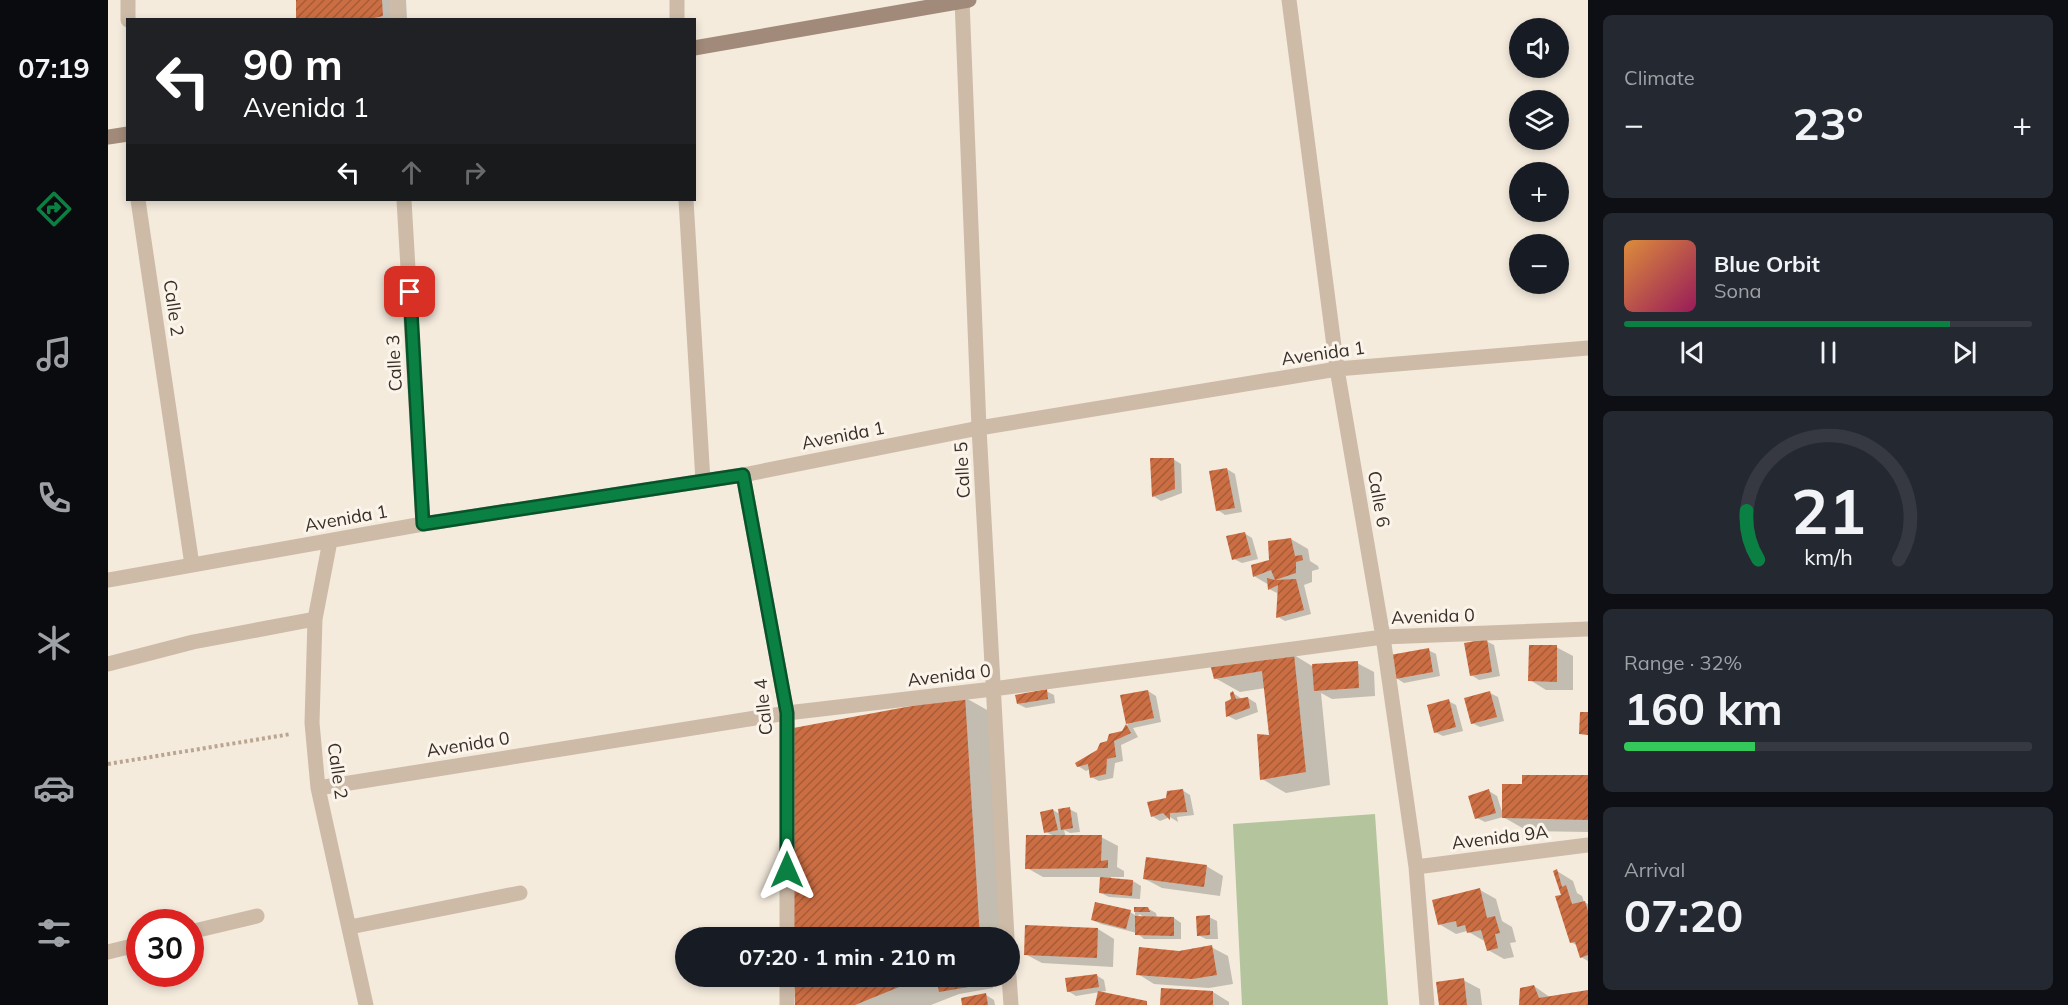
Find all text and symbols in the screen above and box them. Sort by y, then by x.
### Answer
map controls [1509,18,1569,294]
button: sound [1509,18,1569,78]
text: 90 m [243,38,343,91]
icon: left [144,42,222,120]
text: 07:19 [18,51,90,85]
text: Climate [1624,65,1695,90]
text: Avenida 1 [243,90,369,124]
button: layers [1509,90,1569,150]
text: 23° [1792,95,1864,151]
text: − [1624,103,1644,144]
text: + [2012,103,2032,144]
icon: left [332,156,365,189]
icon: ahead [395,156,428,189]
icon: right [458,156,491,189]
button: + [1509,162,1569,222]
icon: directions [33,188,75,230]
button: − [1509,234,1569,294]
text: Blue Orbit [1714,250,1820,278]
pin [384,266,435,317]
icon: arrive [393,275,426,308]
street label: Calle 2 [159,278,189,338]
text: Sona [1714,278,1762,303]
icon: music [33,333,75,375]
street label: Calle 3 [381,334,407,392]
street label: Avenida 1 [1280,336,1366,370]
icon: previous [1676,336,1709,369]
icon: pause [1812,336,1845,369]
icon: next [1948,336,1981,369]
street label: Avenida 1 [800,416,886,454]
street label: Calle 5 [949,441,975,499]
street label: Calle 6 [1363,469,1395,529]
text: 21 [1791,471,1865,550]
icon: phone [33,477,75,519]
street label: Avenida 1 [303,499,389,537]
text: km/h [1804,543,1852,570]
street label: Avenida 0 [1391,603,1475,629]
icon: climate [33,622,75,664]
text: Range · 32% [1624,650,1742,675]
street label: Avenida 0 [906,658,992,692]
street label: Calle 4 [749,677,777,736]
text: 160 km [1624,680,1783,736]
street label: Avenida 0 [425,726,511,762]
street label: Calle 2 [323,741,353,801]
icon: car [33,767,75,809]
street label: Avenida 9A [1450,820,1550,854]
position arrow [755,838,819,902]
text: Arrival [1624,857,1685,882]
text: 07:20 [1624,887,1743,943]
speed limit sign: 30 [126,909,204,987]
icon: filters [33,912,75,954]
text: 07:20 · 1 min · 210 m [739,943,956,971]

